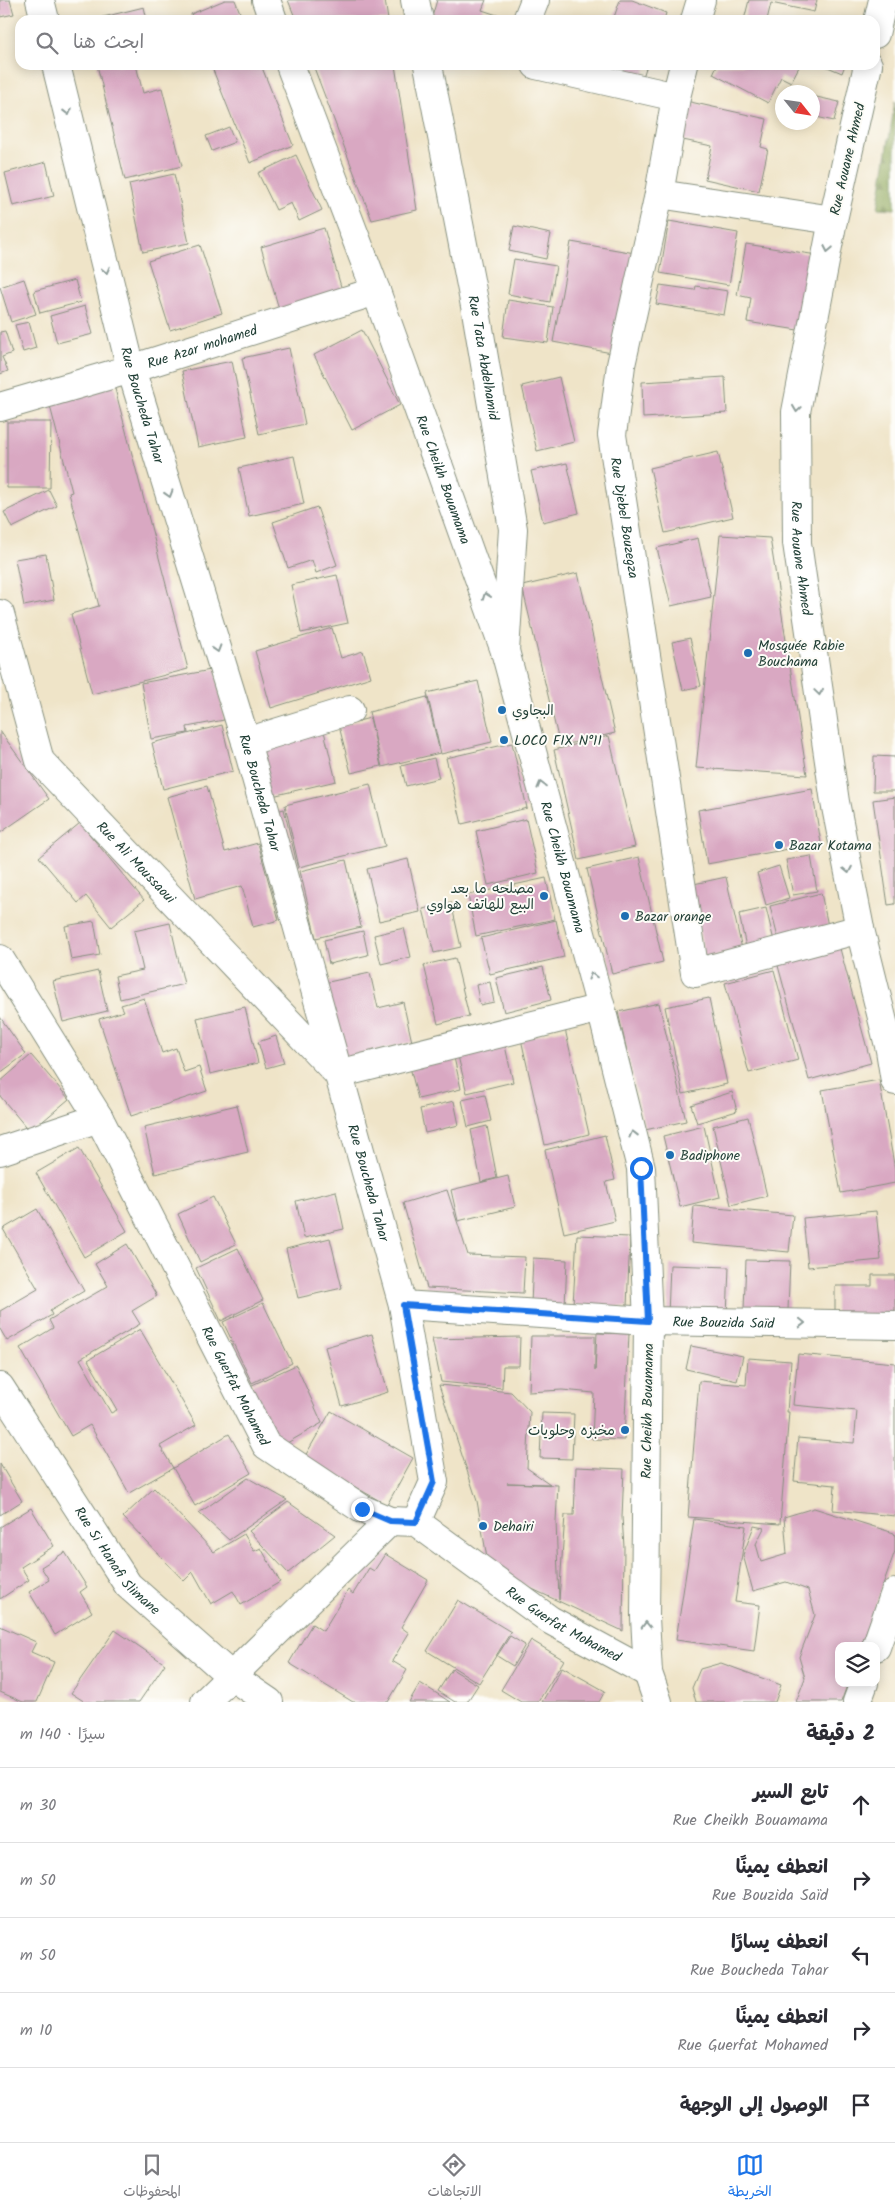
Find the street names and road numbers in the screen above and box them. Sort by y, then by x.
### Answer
street label: Rue Aouane Ahmed [824,100,872,218]
street label: Rue Tata Abdelhamid [461,293,505,423]
street label: Rue Azar mohamed [145,319,261,375]
street label: Rue Boucheda Tahar [114,345,170,468]
street label: Rue Cheikh Bouamama [409,412,476,548]
street label: Rue Djebel Bouzegza [604,456,644,580]
street label: Rue Aouane Ahmed [785,501,818,618]
street label: Rue Boucheda Tahar [232,731,286,855]
street label: Rue Cheikh Bouamama [534,799,590,936]
street label: Rue Ali Moussaoui [91,817,181,910]
street label: Rue Boucheda Tahar [341,1122,395,1246]
street label: Rue Bouzida Saïd [672,1311,776,1335]
street label: Rue Guerfat Mohamed [195,1322,275,1451]
street label: Rue Cheikh Bouamama [636,1343,660,1479]
street label: Rue Si Hanafi Slimane [68,1502,165,1621]
street label: Rue Guerfat Mohamed [501,1581,626,1669]

